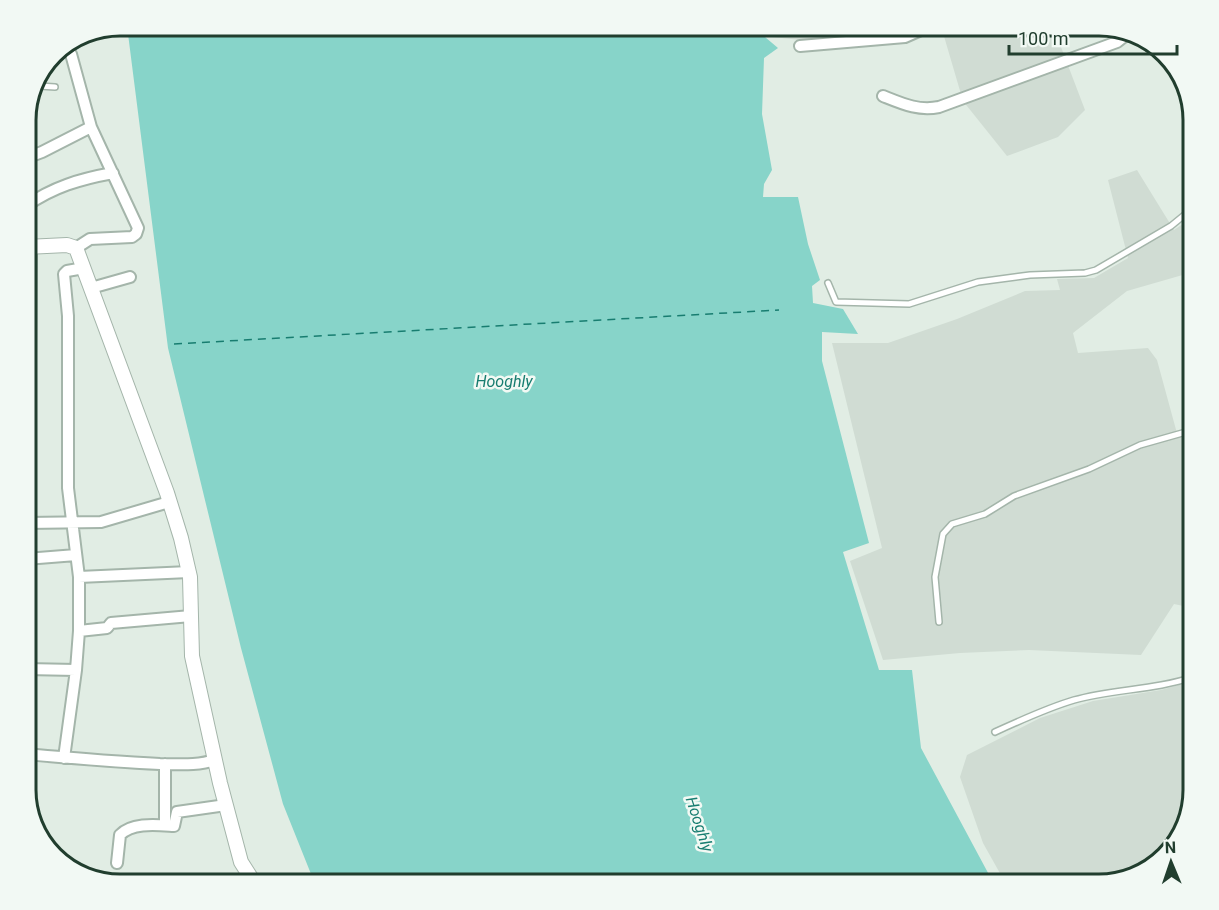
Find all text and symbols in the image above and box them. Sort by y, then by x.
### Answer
scale bar [1009,18,1177,56]
text: 100 m [1018,28,1069,49]
water label: Hooghly [475,372,533,391]
water label: Hooghly [682,794,718,855]
north arrow [1141,832,1201,892]
text: N [1165,838,1176,857]

